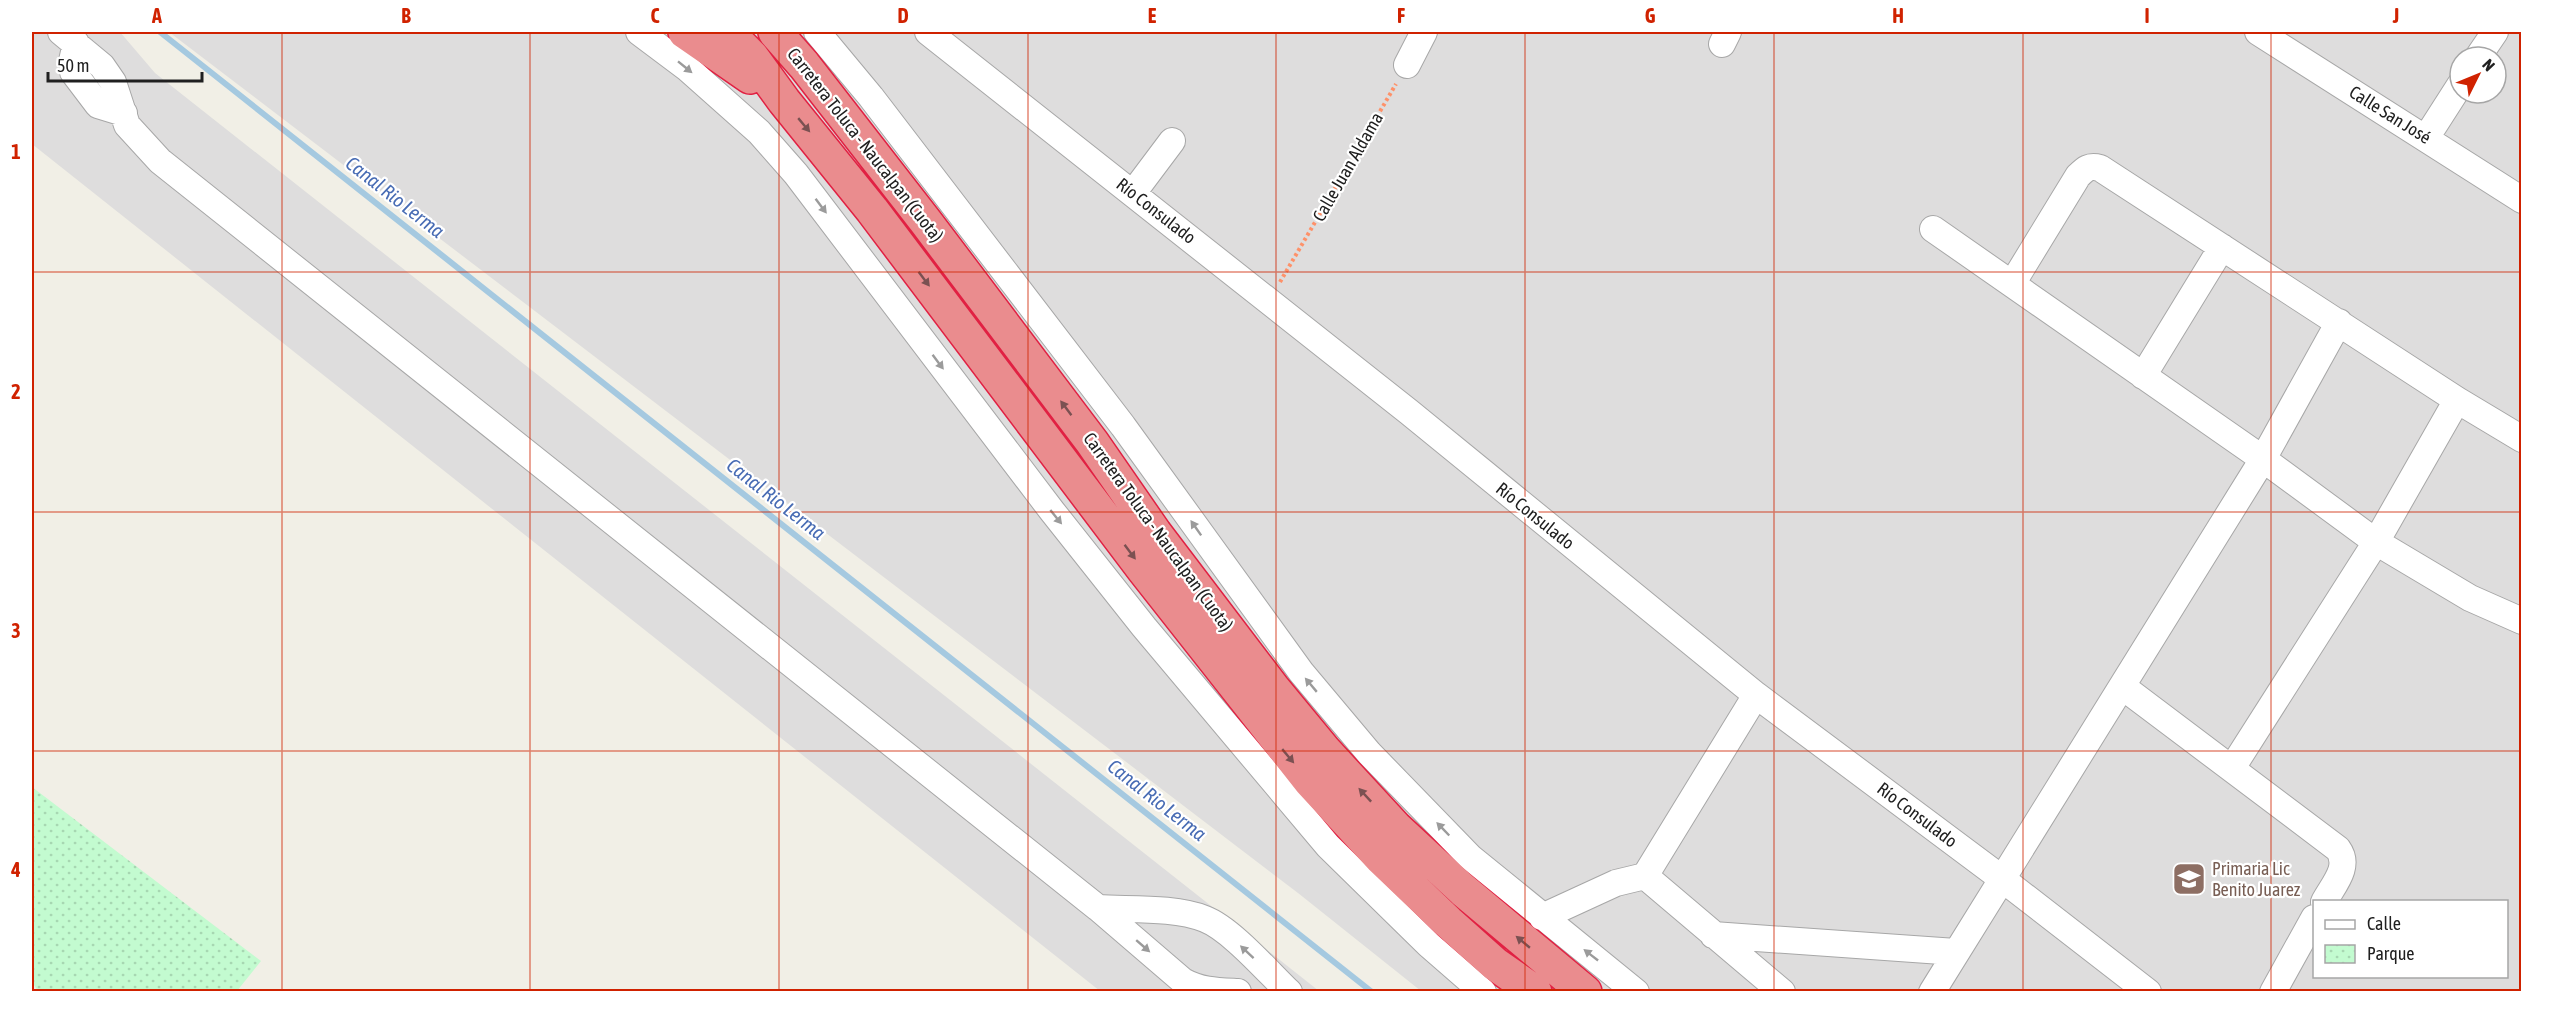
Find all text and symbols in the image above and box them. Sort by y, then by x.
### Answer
text: A [151,4,162,27]
text: B [401,4,411,27]
text: C [651,4,660,27]
text: D [897,4,909,27]
text: E [1148,4,1157,27]
text: F [1397,4,1405,27]
text: G [1645,4,1656,27]
text: H [1892,4,1904,27]
text: I [2144,4,2150,27]
text: J [2392,4,2399,27]
street label: Carretera Toluca - Naucalpan (Cuota) [783,43,948,246]
scale bar [48,45,202,83]
north arrow [2448,45,2508,105]
text: 50 m [57,55,89,76]
text: N [2479,55,2499,74]
one-way arrow [677,61,693,74]
street label: Calle San José [2346,81,2435,148]
street label: Calle Juan Aldama [1308,109,1387,225]
one-way arrow [797,118,810,133]
text: 1 [11,140,21,163]
water label: Canal Rio Lerma [342,151,449,242]
street label: Río Consulado [1113,173,1200,248]
one-way arrow [814,199,826,214]
one-way arrow [918,271,930,287]
one-way arrow [932,354,944,369]
text: 2 [11,380,21,403]
one-way arrow [1060,400,1073,416]
street label: Carretera Toluca - Naucalpan (Cuota) [1079,428,1238,635]
water label: Canal Rio Lerma [723,453,830,544]
street label: Río Consulado [1492,478,1579,554]
one-way arrow [1050,509,1063,525]
one-way arrow [1190,520,1202,535]
one-way arrow [1124,544,1136,560]
text: 3 [11,619,21,642]
one-way arrow [1305,678,1318,693]
one-way arrow [1282,748,1295,764]
water label: Canal Rio Lerma [1104,754,1211,845]
street label: Río Consulado [1873,778,1961,851]
one-way arrow [1358,787,1372,802]
one-way arrow [1436,822,1450,836]
text: 4 [10,858,21,881]
place label: Primaria Lic Benito Juarez [2212,858,2301,900]
school or university icon: Primaria Lic Benito Juarez [2171,861,2207,897]
legend [2313,900,2508,978]
text: Calle [2367,913,2401,934]
one-way arrow [1515,935,1531,948]
one-way arrow [1135,940,1151,953]
text: Parque [2367,943,2415,964]
one-way arrow [1239,945,1254,959]
one-way arrow [1583,950,1598,962]

